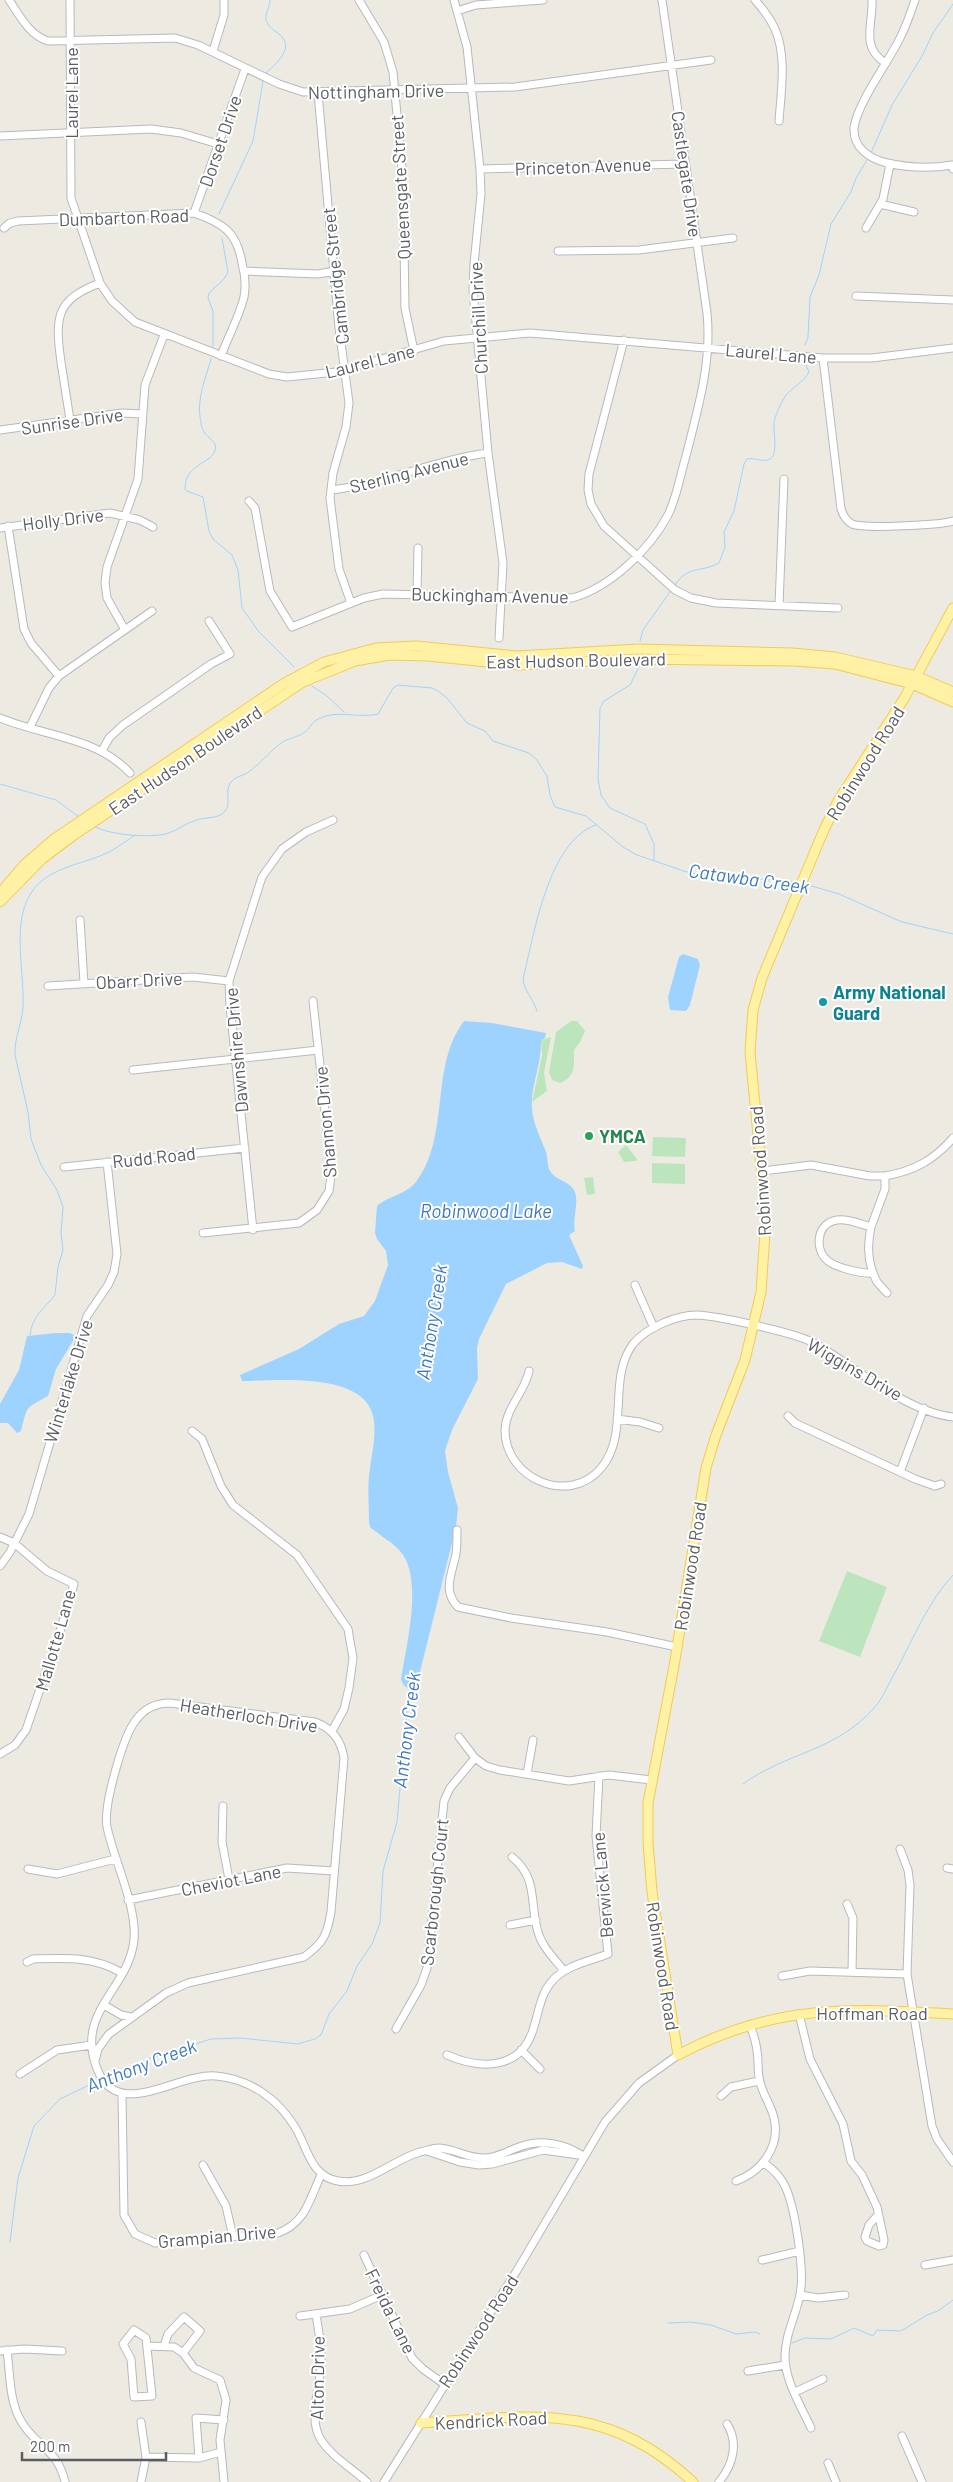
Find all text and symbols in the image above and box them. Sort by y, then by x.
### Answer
street label: Laurel Lane [60,47,82,139]
street label: Nottingham Drive [308,79,444,103]
street label: Dorset Drive [194,92,246,190]
street label: Castlegate Drive [667,109,707,239]
street label: Queensgate Street [385,114,415,260]
street label: Princeton Avenue [514,153,652,179]
street label: Dumbarton Road [58,204,190,230]
street label: Cambridge Street [317,206,353,346]
street label: Churchill Drive [464,261,492,375]
street label: Laurel Lane [724,338,818,368]
street label: Laurel Lane [323,339,417,383]
street label: Sunrise Drive [19,403,125,439]
street label: Sterling Avenue [347,447,471,497]
street label: Holly Drive [21,503,105,535]
street label: Buckingham Avenue [411,583,569,607]
street label: East Hudson Boulevard [486,647,666,673]
street label: East Hudson Boulevard [104,701,266,819]
street label: Robinwood Road [821,702,909,824]
water label: Catawba Creek [687,858,811,898]
street label: Obarr Drive [95,967,183,993]
place label: Army National Guard [833,981,946,1024]
street label: Dawnshire Drive [220,987,252,1113]
marker: Army National Guard [817,996,829,1008]
street label: Shannon Drive [309,1065,341,1179]
street label: Robinwood Road [744,1105,776,1237]
place label: YMCA [599,1125,646,1147]
marker: YMCA [583,1130,595,1142]
street label: Rudd Road [111,1142,197,1172]
water label: Robinwood Lake [420,1199,552,1222]
water label: Anthony Creek [411,1262,452,1381]
street label: Winterlake Drive [39,1317,97,1445]
street label: Wiggins Drive [803,1333,907,1405]
street label: Robinwood Road [669,1500,711,1632]
street label: Mallotte Lane [30,1587,80,1693]
water label: Anthony Creek [387,1670,425,1789]
street label: Heatherloch Drive [178,1693,320,1737]
street label: Scarborough Court [415,1817,453,1967]
street label: Berwick Lane [586,1831,618,1939]
street label: Cheviot Lane [179,1860,283,1900]
street label: Robinwood Road [642,1900,684,2032]
street label: Hoffman Road [816,2002,928,2024]
water label: Anthony Creek [83,2033,200,2097]
street label: Grampian Drive [157,2220,277,2252]
street label: Freida Lane [361,2265,421,2357]
street label: Robinwood Road [433,2270,523,2392]
street label: Alton Drive [305,2336,329,2420]
street label: Kendrick Road [434,2406,548,2434]
scale bar [22,2430,166,2462]
text: 200 m [30,2437,70,2455]

